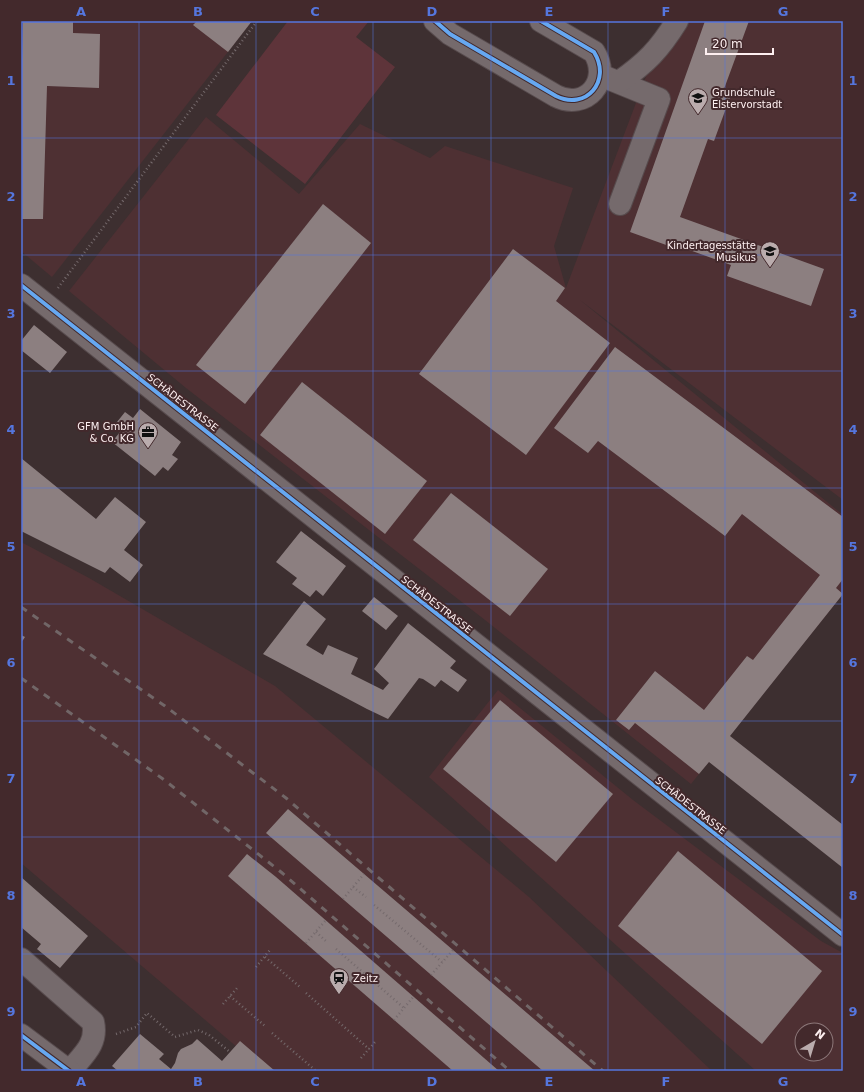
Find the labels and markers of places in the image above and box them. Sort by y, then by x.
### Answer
school or university icon: Grundschule Elstervorstadt [687,87,709,115]
place label: Grundschule Elstervorstadt [712,87,782,110]
place label: Kindertagesstätte Musikus [667,240,756,263]
school or university icon: Kindertagesstätte Musikus [759,240,781,268]
place label: GFM GmbH & Co. KG [77,421,134,444]
office icon: GFM GmbH & Co. KG [137,421,159,449]
station icon: Zeitz [328,967,350,995]
place label: Zeitz [353,973,378,984]

